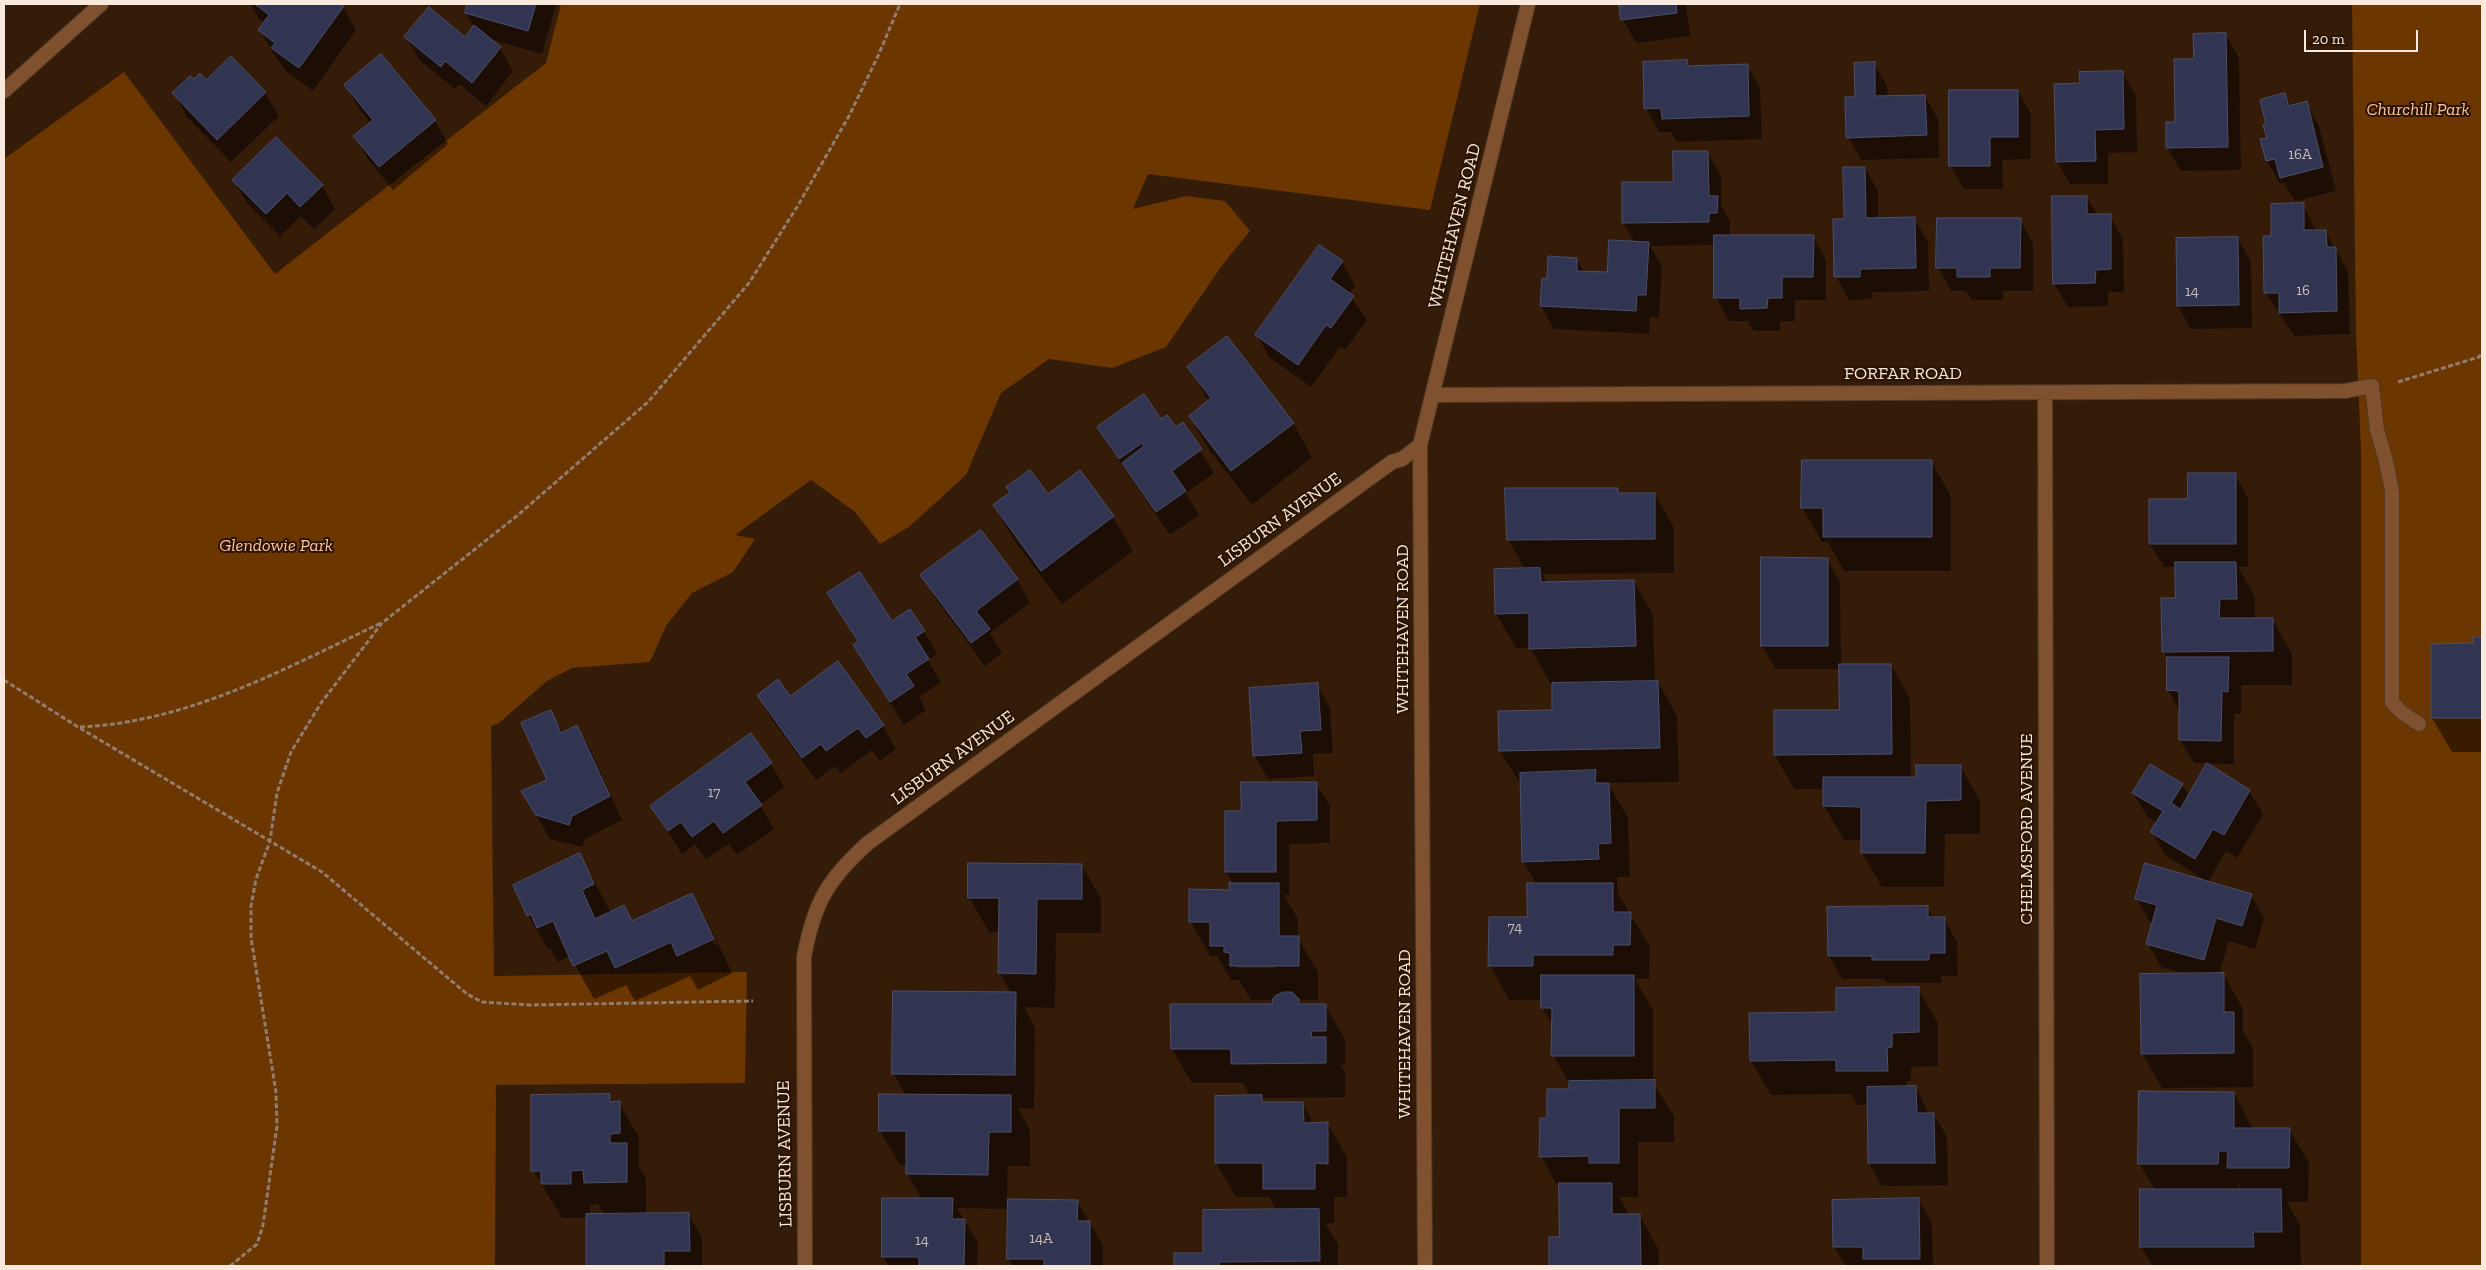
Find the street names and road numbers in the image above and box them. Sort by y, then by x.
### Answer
street label: WHITEHAVEN ROAD [1424,141,1486,311]
street label: FORFAR ROAD [1844,363,1962,385]
street label: LISBURN AVENUE [1214,468,1346,572]
street label: WHITEHAVEN ROAD [1392,544,1414,714]
street label: LISBURN AVENUE [887,706,1019,810]
street label: CHELMSFORD AVENUE [2016,733,2038,925]
street label: WHITEHAVEN ROAD [1394,949,1416,1119]
street label: LISBURN AVENUE [773,1080,797,1228]

